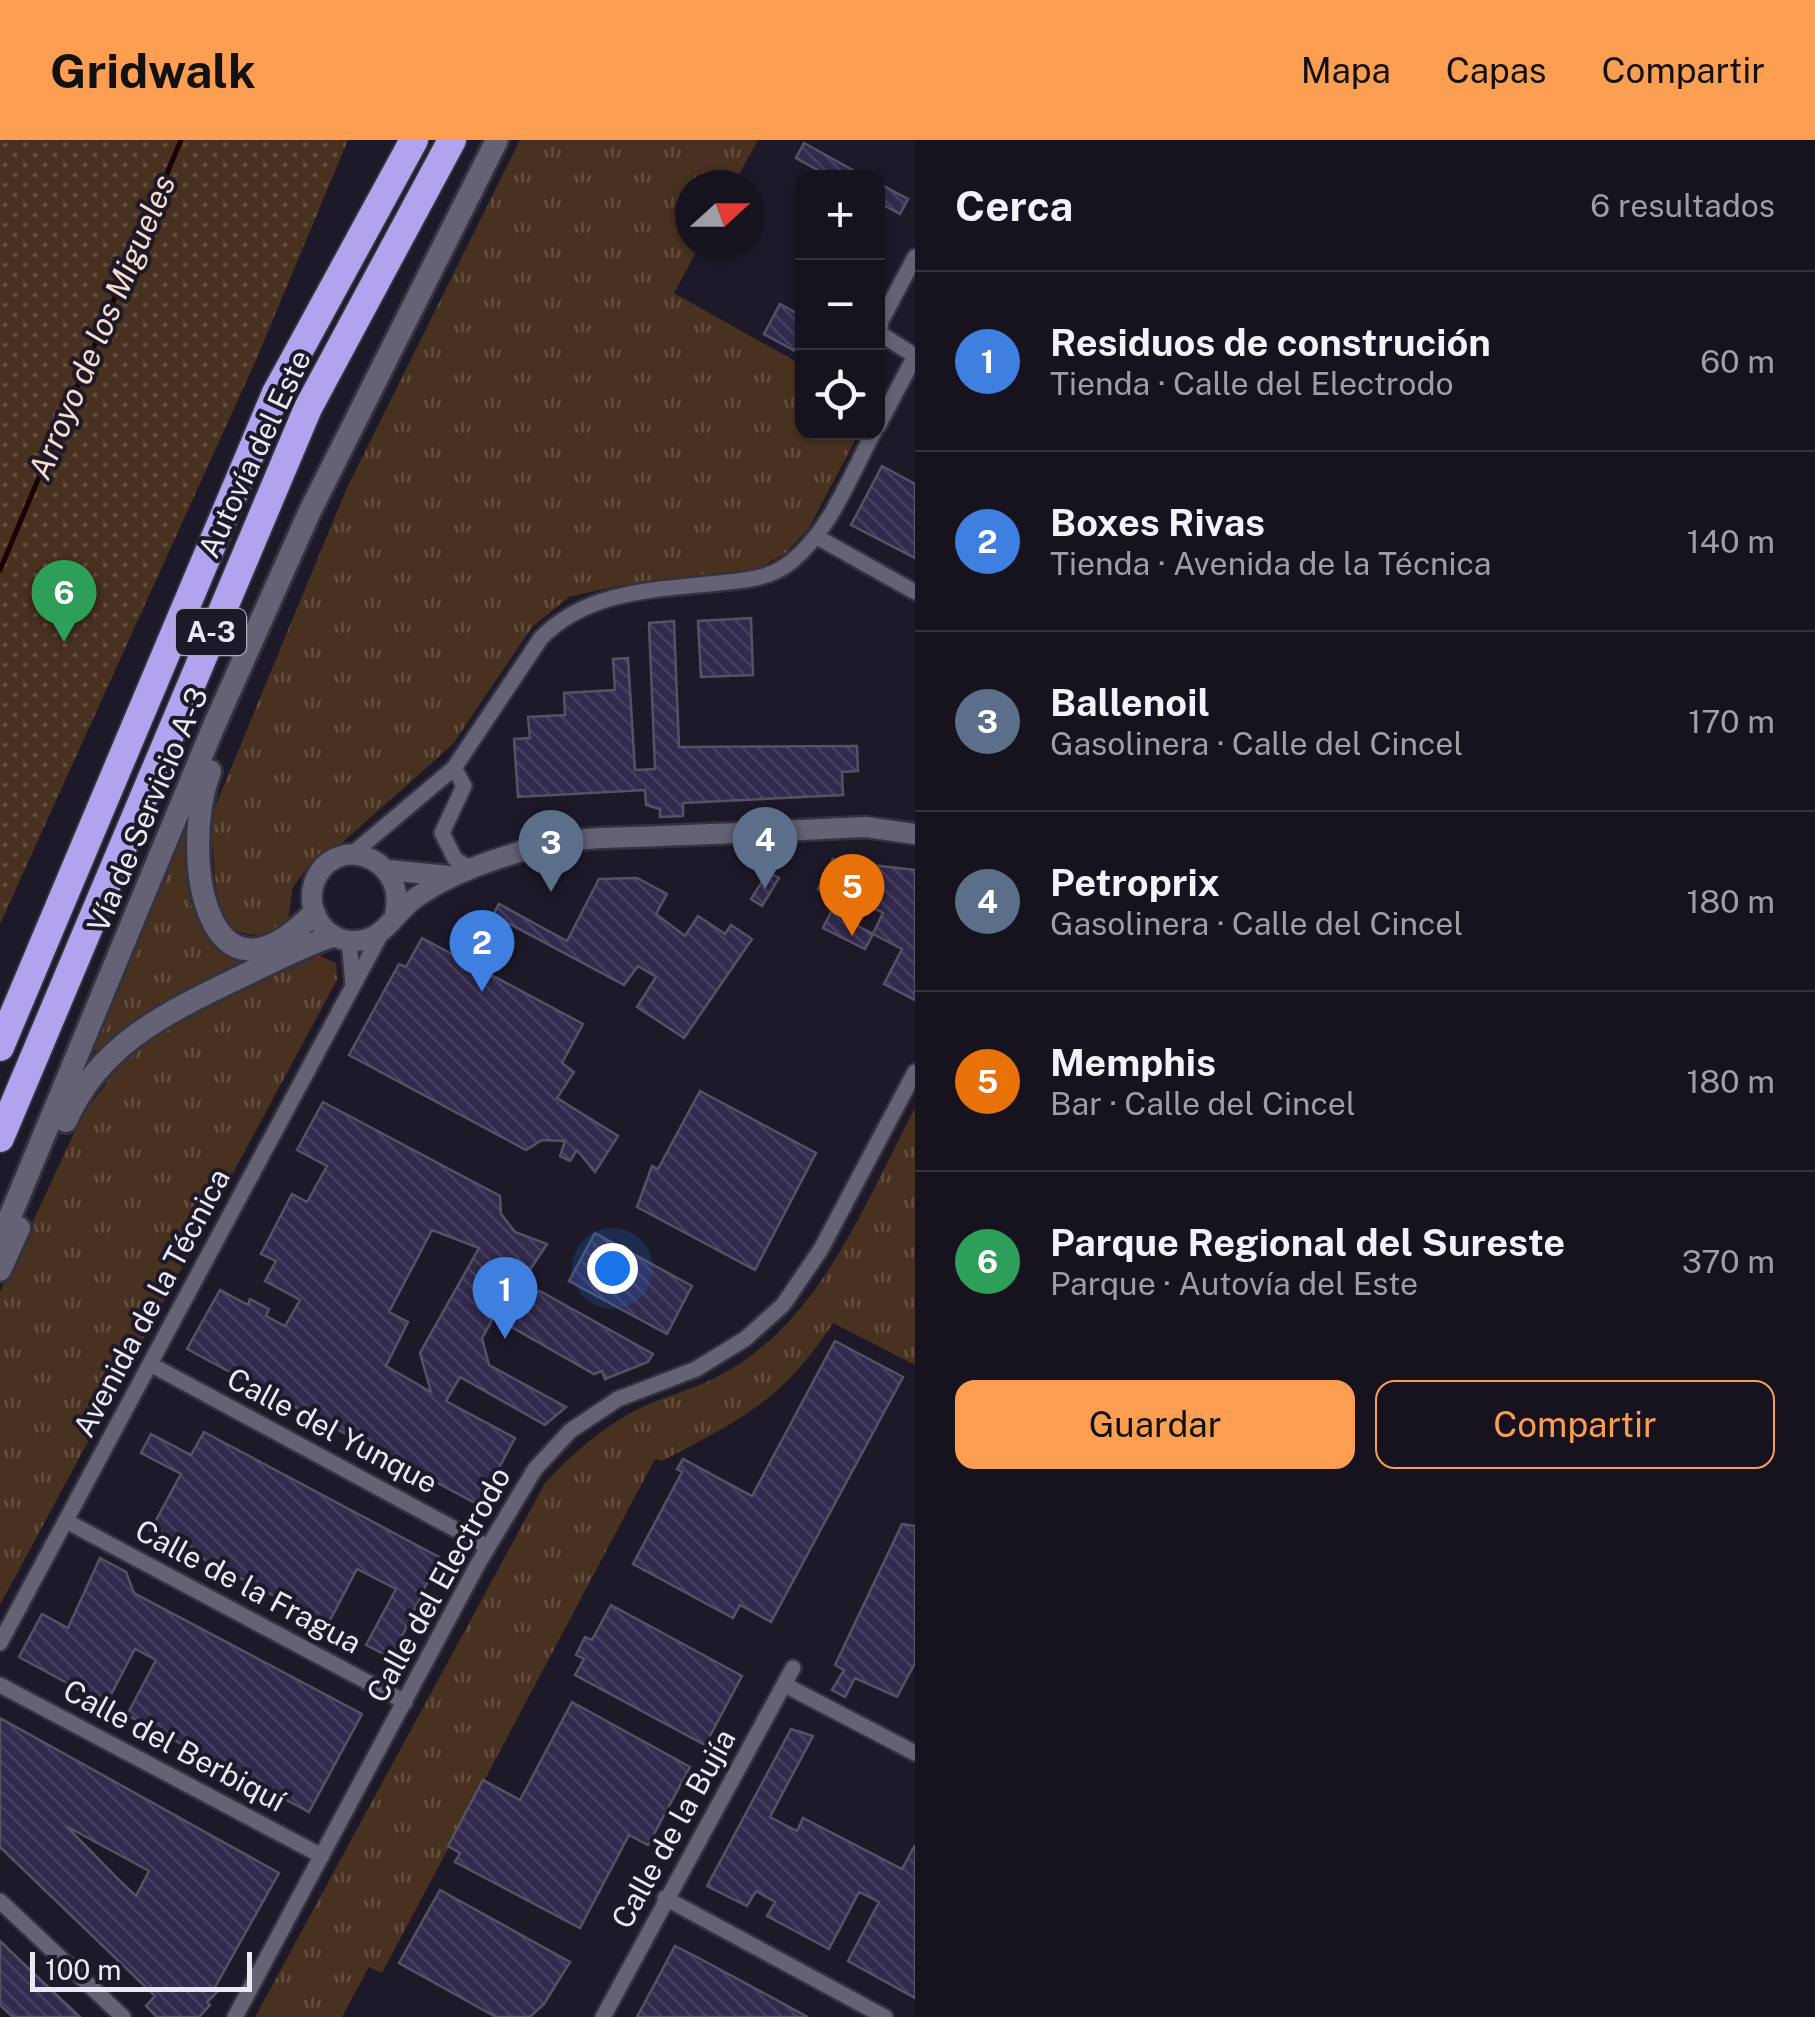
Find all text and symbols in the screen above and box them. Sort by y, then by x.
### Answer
text: Gridwalk [50,42,256,99]
text: Mapa [1301,50,1391,91]
text: Capas [1446,50,1547,91]
text: Compartir [1602,50,1765,91]
water label: Arroyo de los Migueles [21,169,182,484]
north arrow [675,170,765,260]
map controls [795,170,885,440]
button: + [795,170,885,260]
text: Cerca [955,181,1073,230]
text: 6 resultados [1590,187,1775,224]
button: − [795,260,885,350]
text: Residuos de construción [1050,320,1491,365]
text: 1 [981,343,994,380]
text: 60 m [1700,343,1775,380]
street label: Autovía del Este [190,344,318,563]
button: locate [795,350,885,440]
text: Tienda · Calle del Electrodo [1050,365,1454,402]
text: Boxes Rivas [1050,500,1265,545]
text: 2 [977,523,998,560]
text: 140 m [1687,523,1775,560]
text: Tienda · Avenida de la Técnica [1050,545,1491,582]
pin: 6 [32,560,96,642]
road number: A-3 [176,609,246,655]
text: Ballenoil [1050,680,1210,725]
street label: Vía de Servicio A-3 [79,682,215,938]
text: 3 [977,703,998,740]
text: 170 m [1688,703,1775,740]
text: Gasolinera · Calle del Cincel [1050,725,1463,762]
pin: 4 [732,806,798,889]
pin: 3 [518,810,584,892]
pin: 5 [820,854,884,936]
text: Petroprix [1050,860,1220,905]
text: 4 [977,883,998,920]
text: 180 m [1686,883,1775,920]
text: Gasolinera · Calle del Cincel [1050,905,1463,942]
pin: 2 [450,910,514,992]
text: Memphis [1050,1040,1216,1085]
text: 5 [977,1063,998,1100]
text: 180 m [1686,1063,1775,1100]
text: Bar · Calle del Cincel [1050,1085,1356,1122]
street label: Avenida de la Técnica [65,1162,237,1443]
text: Parque Regional del Sureste [1050,1220,1565,1265]
your location [587,1243,638,1294]
text: 6 [977,1243,998,1280]
text: 370 m [1682,1243,1775,1280]
pin: 1 [472,1256,538,1339]
text: Parque · Autovía del Este [1050,1265,1418,1302]
street label: Calle del Yunque [221,1360,444,1501]
button: Guardar [955,1380,1355,1469]
button: Compartir [1375,1380,1775,1469]
street label: Calle del Electrodo [359,1461,518,1708]
street label: Calle de la Fragua [129,1511,367,1661]
street label: Calle del Berbiquí [57,1671,292,1819]
street label: Calle de la Bujía [604,1723,743,1934]
scale bar [30,1947,252,1992]
text: 100 m [45,1953,122,1986]

